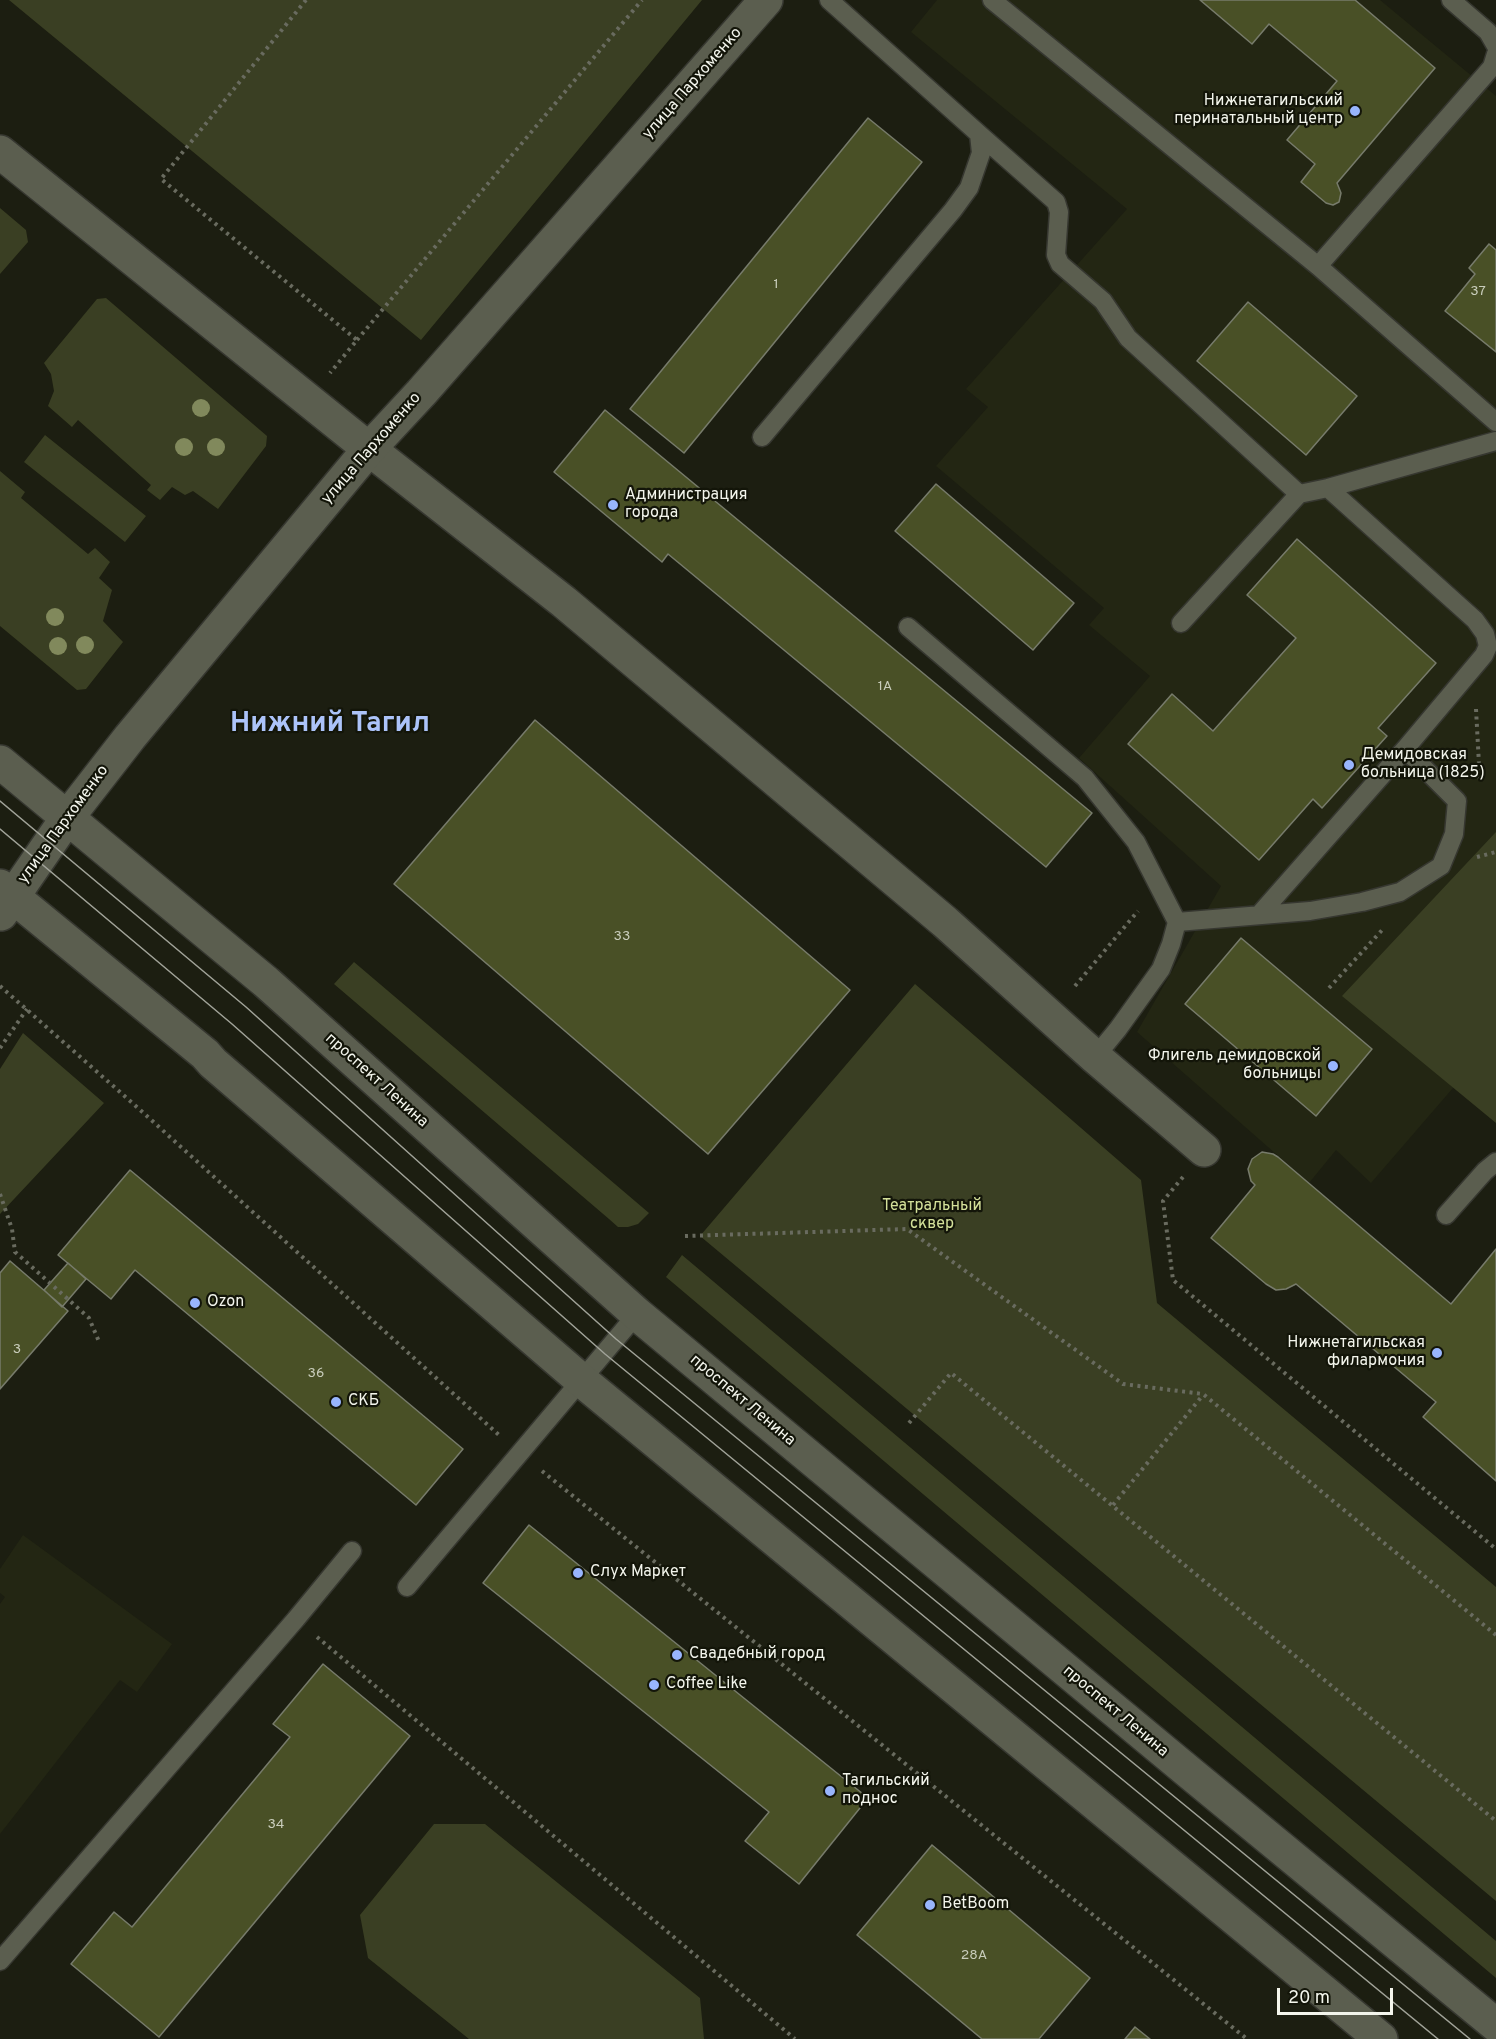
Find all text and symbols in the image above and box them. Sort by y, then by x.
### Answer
street label: улица Пархоменко [639,24,747,144]
place label: Нижнетагильский перинатальный центр [1174,92,1343,130]
marker: Нижнетагильский перинатальный центр [1348,104,1362,118]
house number: 1 [773,277,779,293]
house number: 37 [1470,284,1486,300]
street label: улица Пархоменко [318,389,426,509]
place label: Администрация города [625,486,747,524]
marker: Администрация города [606,498,620,512]
house number: 1А [878,679,892,695]
district label: Нижний Тагил [230,708,430,742]
place label: Демидовская больница (1825) [1361,746,1485,784]
marker: Демидовская больница (1825) [1342,758,1356,772]
street label: улица Пархоменко [15,762,113,888]
house number: 33 [614,929,630,945]
street label: проспект Ленина [321,1030,431,1132]
place label: Флигель демидовской больницы [1148,1047,1321,1085]
marker: Флигель демидовской больницы [1326,1059,1340,1073]
park label: Театральный сквер [882,1197,982,1235]
place label: Ozon [207,1293,244,1313]
marker: Ozon [188,1296,202,1310]
place label: Нижнетагильская филармония [1287,1334,1425,1372]
house number: 3 [13,1342,21,1358]
marker: Нижнетагильская филармония [1430,1346,1444,1360]
street label: проспект Ленина [685,1351,799,1451]
house number: 36 [308,1366,324,1382]
place label: СКБ [348,1392,379,1412]
marker: СКБ [329,1395,343,1409]
place label: Слух Маркет [590,1563,686,1583]
marker: Слух Маркет [571,1566,585,1580]
place label: Свадебный город [689,1645,825,1665]
marker: Свадебный город [670,1648,684,1662]
street label: проспект Ленина [1058,1662,1172,1762]
place label: Coffee Like [666,1675,747,1695]
marker: Coffee Like [647,1678,661,1692]
place label: Тагильский поднос [842,1772,930,1810]
marker: Тагильский поднос [823,1784,837,1798]
house number: 34 [267,1817,285,1833]
place label: BetBoom [942,1895,1009,1915]
marker: BetBoom [923,1898,937,1912]
house number: 28А [961,1948,987,1964]
scale bar [1280,1976,1396,2014]
text: 20 m [1288,1987,1330,2010]

